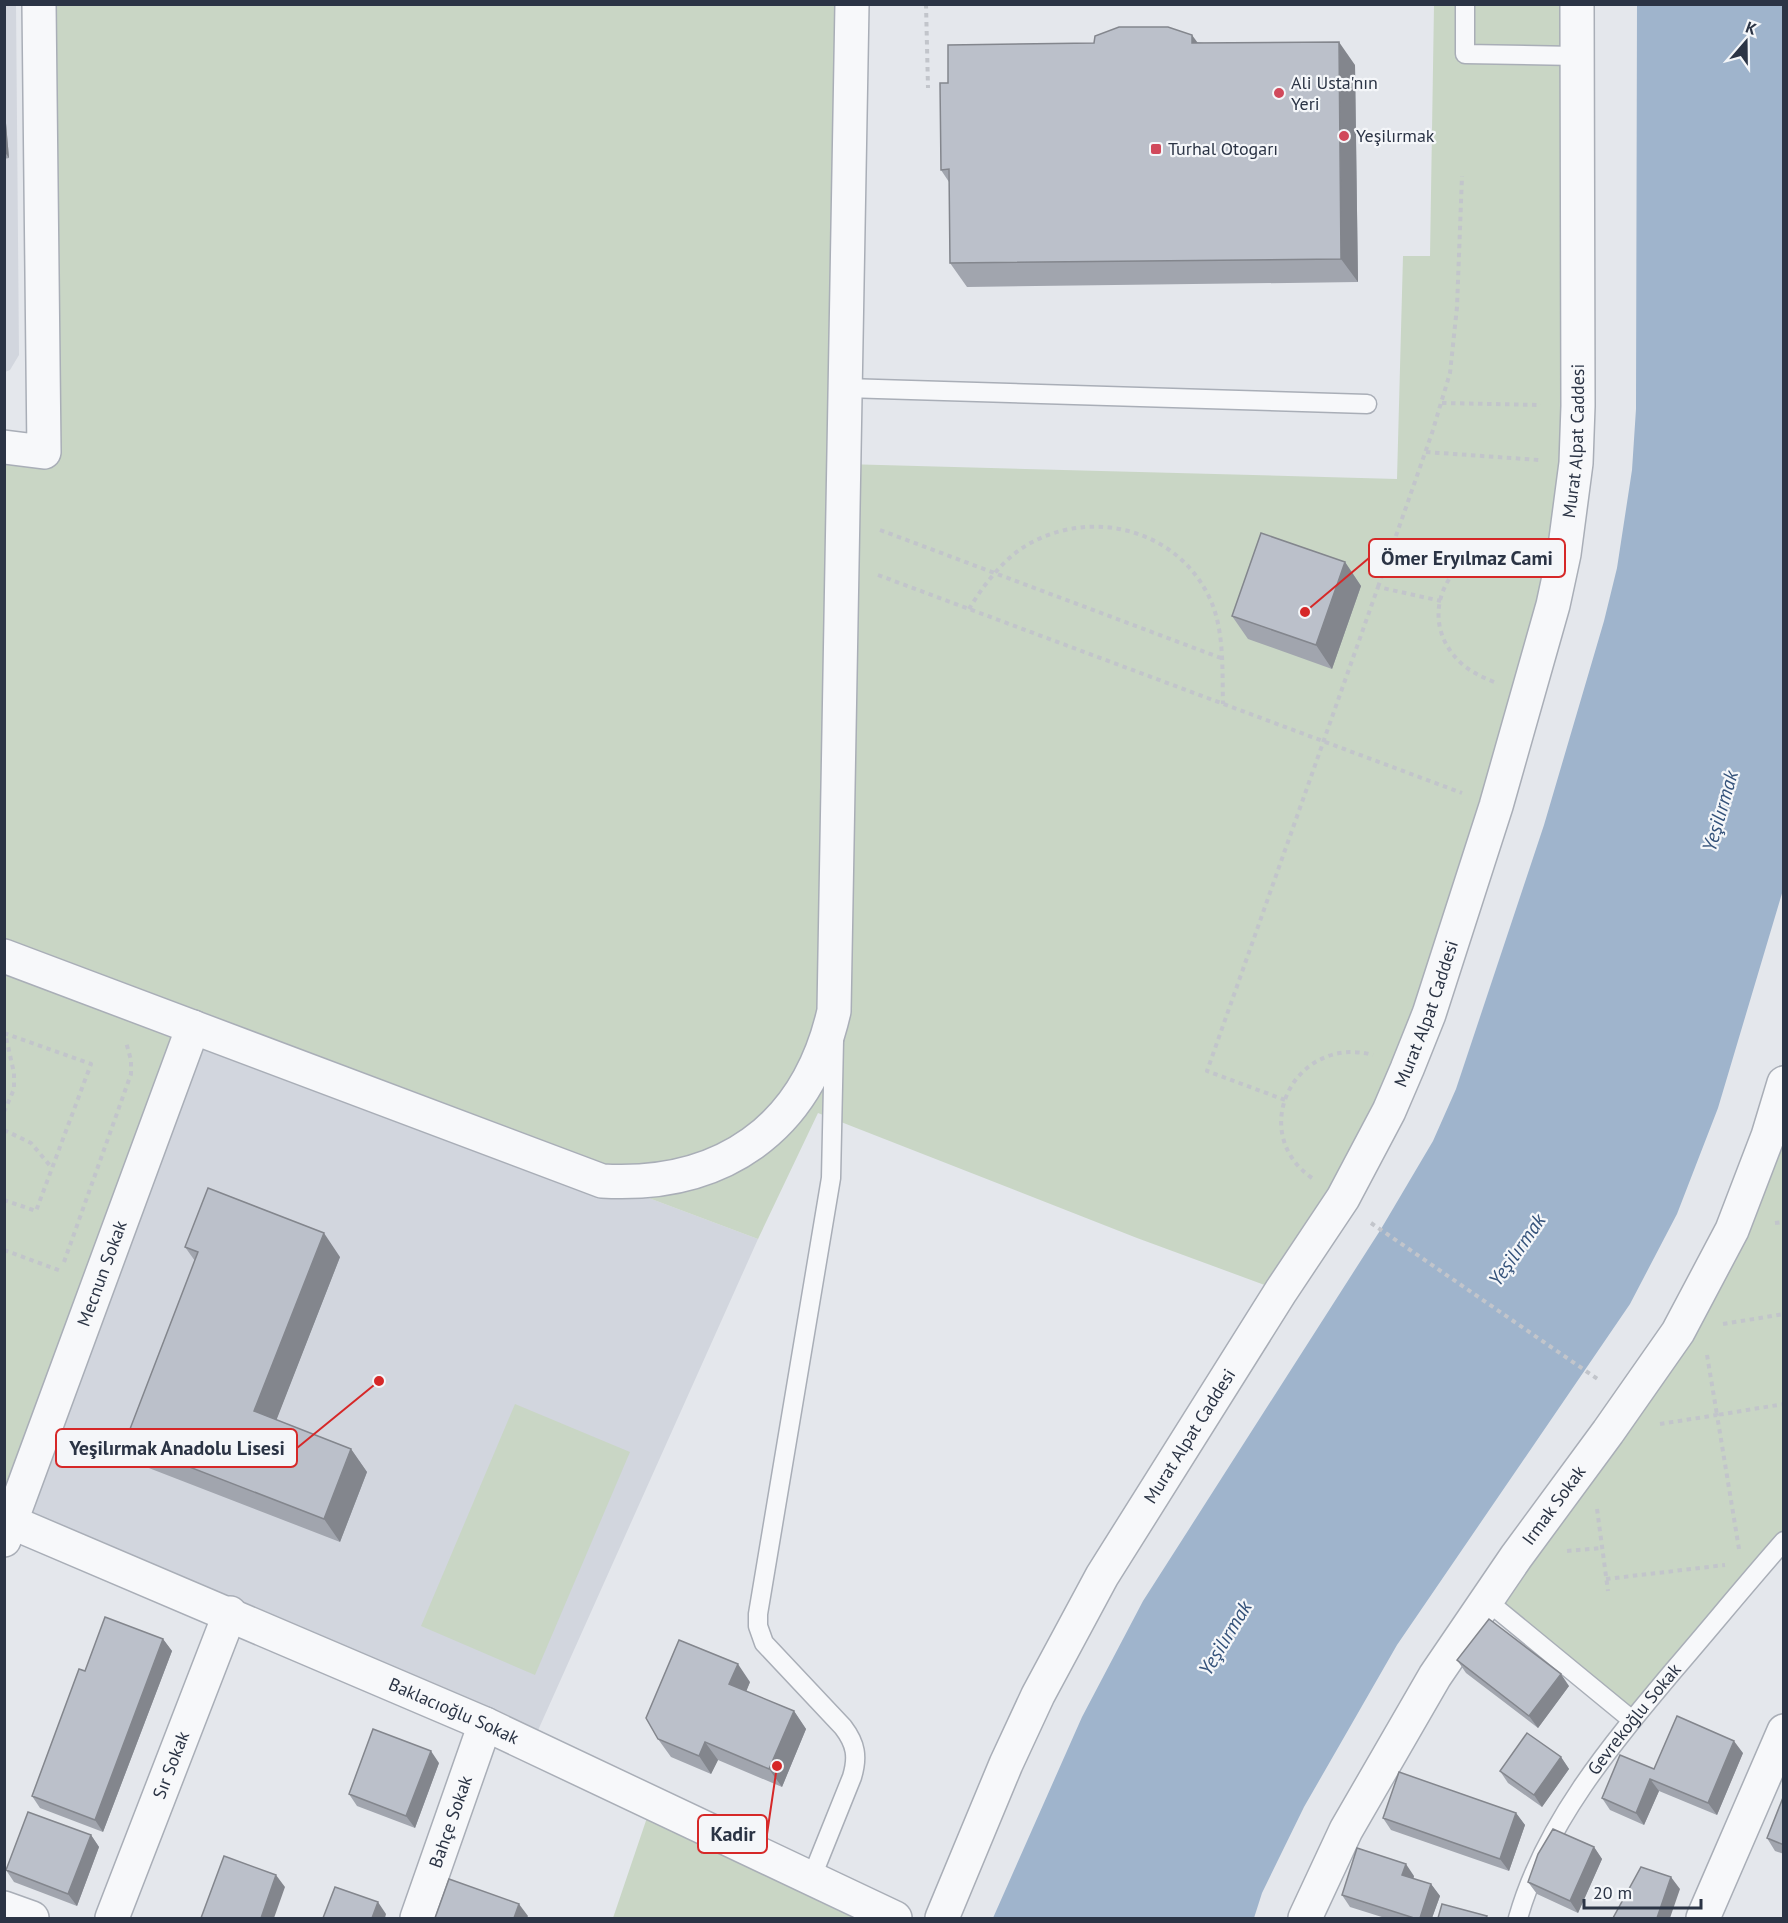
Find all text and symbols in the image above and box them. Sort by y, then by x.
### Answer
north arrow [1716,12,1776,72]
text: K [1743,17,1759,39]
place label: Ali Usta'nın Yeri [1291,71,1378,115]
marker: Ali Usta'nın Yeri [1272,86,1286,100]
place label: Yeşilırmak [1356,124,1435,147]
marker: Yeşilırmak [1337,129,1351,143]
place label: Turhal Otogarı [1168,137,1278,160]
marker: Turhal Otogarı [1149,142,1163,156]
street label: Murat Alpat Caddesi [1557,364,1589,519]
callout: Ömer Eryılmaz Cami [1369,539,1565,577]
text: Ömer Eryılmaz Cami [1381,545,1553,571]
water label: Yeşilırmak [1696,767,1744,854]
street label: Murat Alpat Caddesi [1389,937,1463,1091]
water label: Yeşilırmak [1483,1208,1552,1291]
street label: Mecnun Sokak [72,1217,132,1329]
street label: Murat Alpat Caddesi [1139,1364,1240,1508]
callout: Yeşilırmak Anadolu Lisesi [56,1429,297,1467]
text: Yeşilırmak Anadolu Lisesi [68,1435,285,1461]
street label: Irmak Sokak [1517,1460,1591,1549]
water label: Yeşilırmak [1193,1595,1258,1680]
street label: Gevrekoğlu Sokak [1582,1658,1686,1779]
street label: Baklacıoğlu Sokak [385,1672,523,1750]
street label: Sır Sokak [147,1727,194,1802]
street label: Bahçe Sokak [423,1772,477,1871]
callout: Kadir [698,1815,767,1853]
text: Kadir [710,1821,756,1847]
scale bar [1584,1872,1701,1910]
text: 20 m [1593,1881,1632,1904]

